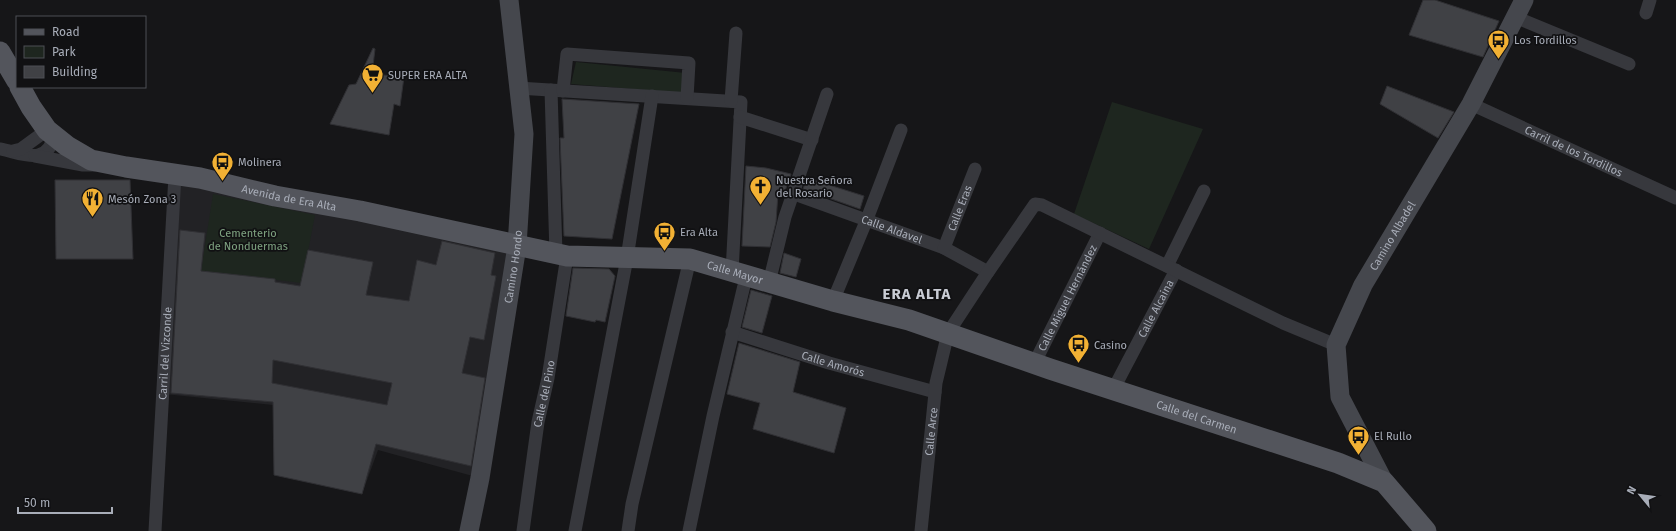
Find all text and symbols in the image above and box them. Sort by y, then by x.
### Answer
legend [16,16,146,88]
text: Road [52,25,80,39]
bus stop icon: Los Tordillos [1485,27,1511,60]
place label: Los Tordillos [1514,34,1577,47]
text: Park [52,45,76,59]
supermarket icon: SUPER ERA ALTA [360,62,386,95]
text: Building [52,65,98,79]
place label: SUPER ERA ALTA [388,69,468,82]
street label: Carril de los Tordillos [1523,124,1624,180]
bus stop icon: Molinera [209,149,235,182]
place label: Molinera [238,156,282,169]
church icon: Nuestra Señora del Rosario [747,173,773,206]
place label: Nuestra Señora del Rosario [776,174,852,200]
street label: Avenida de Era Alta [240,182,337,214]
street label: Calle Eras [945,183,975,233]
restaurant icon: Mesón Zona 3 [80,186,106,219]
place label: Mesón Zona 3 [108,193,176,206]
street label: Camino Albadel [1367,199,1418,273]
street label: Calle Aldavel [859,213,924,247]
bus stop icon: Era Alta [652,219,678,252]
place label: Era Alta [680,226,718,239]
park label: Cementerio de Nonduermas [208,227,288,253]
street label: Camino Hondo [502,230,525,304]
street label: Calle Miguel Hernández [1036,243,1100,353]
street label: Calle Mayor [705,258,765,287]
street label: Calle Alcaina [1136,278,1177,340]
district label: ERA ALTA [883,285,952,303]
street label: Carril del Vizconde [156,307,175,400]
bus stop icon: Casino [1065,332,1091,365]
place label: Casino [1094,339,1127,352]
street label: Calle Amorós [800,349,866,379]
street label: Calle del Pino [531,359,558,428]
street label: Calle del Carmen [1154,398,1239,437]
street label: Calle Arce [923,407,940,456]
bus stop icon: El Rullo [1346,423,1372,456]
place label: El Rullo [1374,430,1412,443]
north arrow [1620,475,1660,515]
text: N [1624,484,1639,497]
scale bar [18,489,112,515]
text: 50 m [24,496,50,510]

